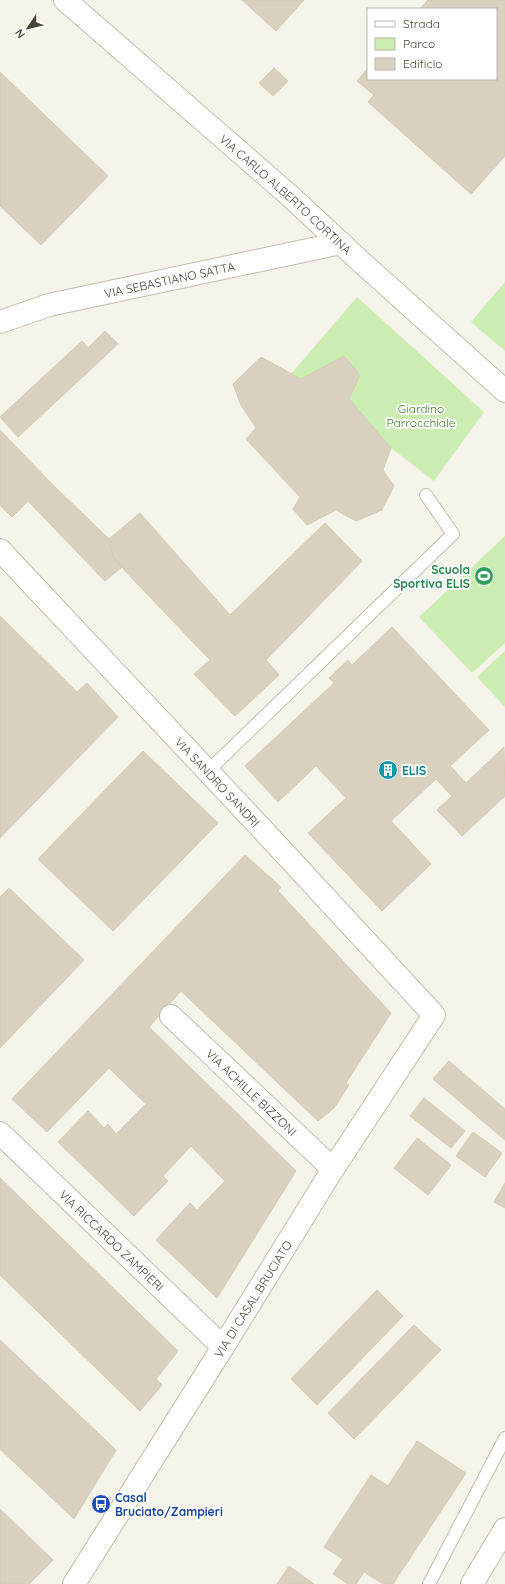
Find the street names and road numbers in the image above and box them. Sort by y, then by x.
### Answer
street label: VIA CARLO ALBERTO CORTINA [217,131,355,257]
street label: VIA SEBASTIANO SATTA [103,258,236,301]
street label: VIA SANDRO SANDRI [172,734,263,830]
street label: VIA ACHILLE BIZZONI [203,1046,300,1139]
street label: VIA RICCARDO ZAMPIERI [56,1187,167,1294]
street label: VIA DI CASAL BRUCIATO [211,1238,295,1360]

